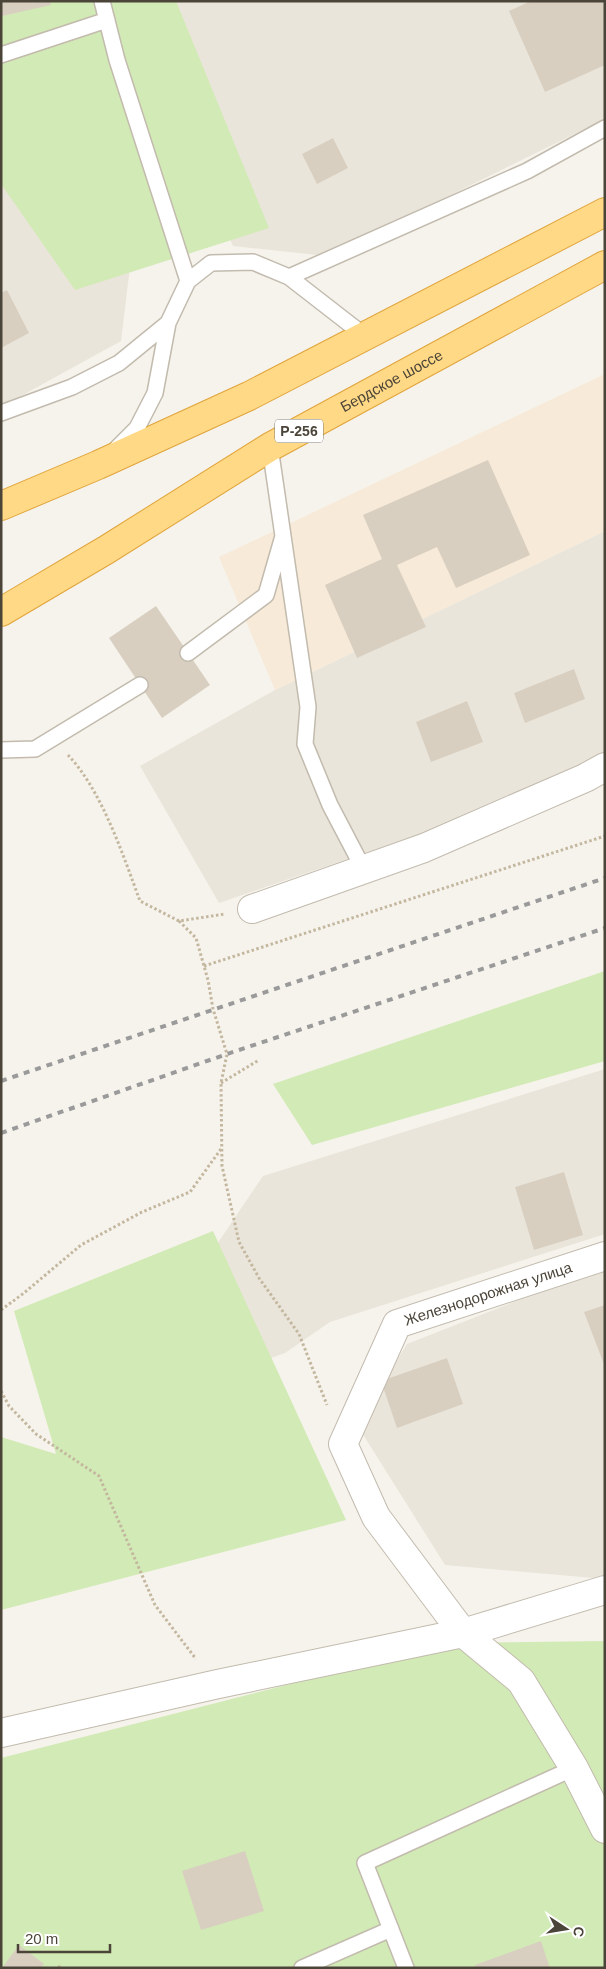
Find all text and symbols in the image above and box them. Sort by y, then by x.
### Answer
street label: Бердское шоссе [337,346,445,415]
road number: Р-256 [275,420,323,442]
street label: Железнодорожная улица [402,1258,574,1329]
north arrow [541,1904,591,1954]
scale bar [18,1922,110,1954]
text: С [570,1925,588,1938]
text: 20 m [25,1930,58,1947]

